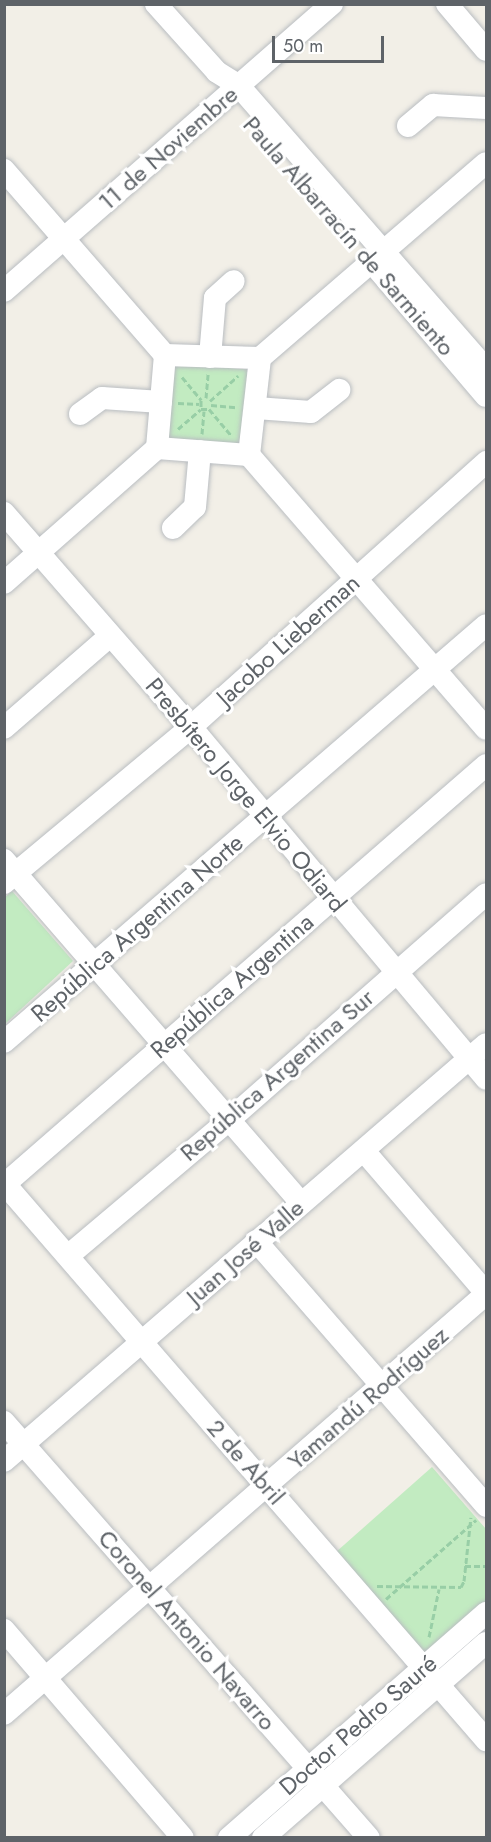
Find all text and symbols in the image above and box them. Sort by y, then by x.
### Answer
scale bar [275,24,388,62]
text: 50 m [283,33,323,59]
street label: 11 de Noviembre [92,80,244,216]
street label: Paula Albarracín de Sarmiento [237,110,461,362]
street label: Jacobo Lieberman [211,568,365,712]
street label: Presbítero Jorge Elvio Odiard [140,672,352,918]
street label: República Argentina Norte [25,828,249,1028]
street label: República Argentina [145,907,319,1065]
street label: República Argentina Sur [174,983,380,1167]
street label: Juan José Valle [180,1193,310,1311]
street label: Yamandú Rodríguez [282,1321,454,1475]
street label: 2 de Abril [201,1413,291,1511]
street label: Coronel Antonio Navarro [92,1524,282,1736]
street label: Doctor Pedro Sauré [273,1649,443,1801]

